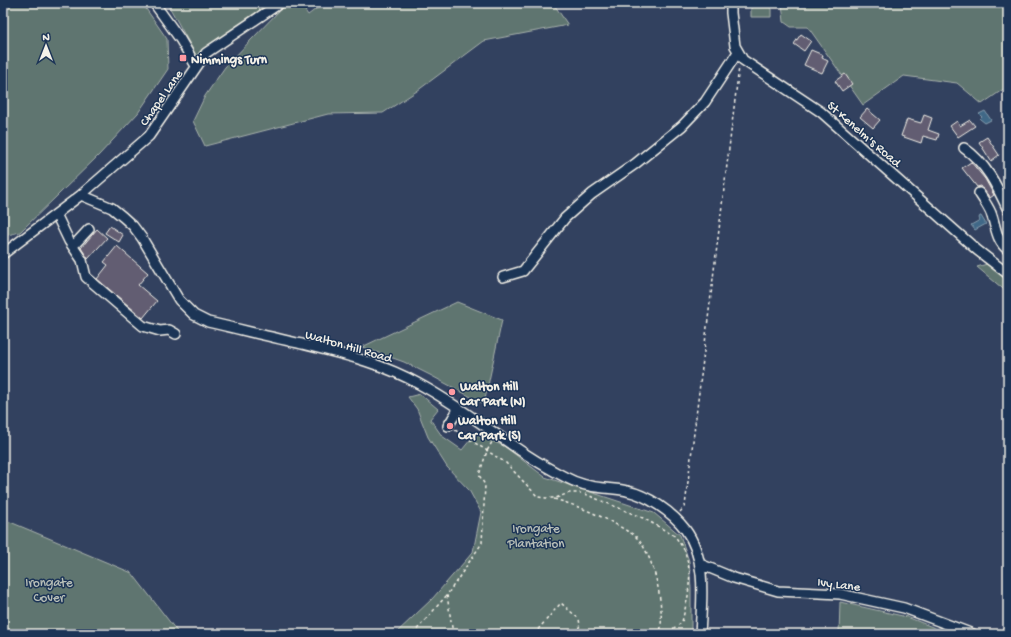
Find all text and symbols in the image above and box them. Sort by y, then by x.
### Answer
north arrow [26,26,66,66]
text: N [42,32,50,44]
marker: Nimmings Turn [178,53,188,63]
place label: Nimmings Turn [191,53,268,68]
street label: Chapel Lane [137,67,187,129]
street label: St Kenelm's Road [823,99,904,172]
street label: Walton Hill Road [303,328,395,367]
place label: Walton Hill Car Park (N) [459,380,526,410]
marker: Walton Hill Car Park (N) [447,387,457,397]
place label: Walton Hill Car Park (S) [457,414,521,444]
marker: Walton Hill Car Park (S) [445,421,455,431]
park label: Irongate Plantation [506,522,565,552]
street label: Ivy Lane [816,575,861,596]
park label: Irongate Cover [25,576,73,606]

